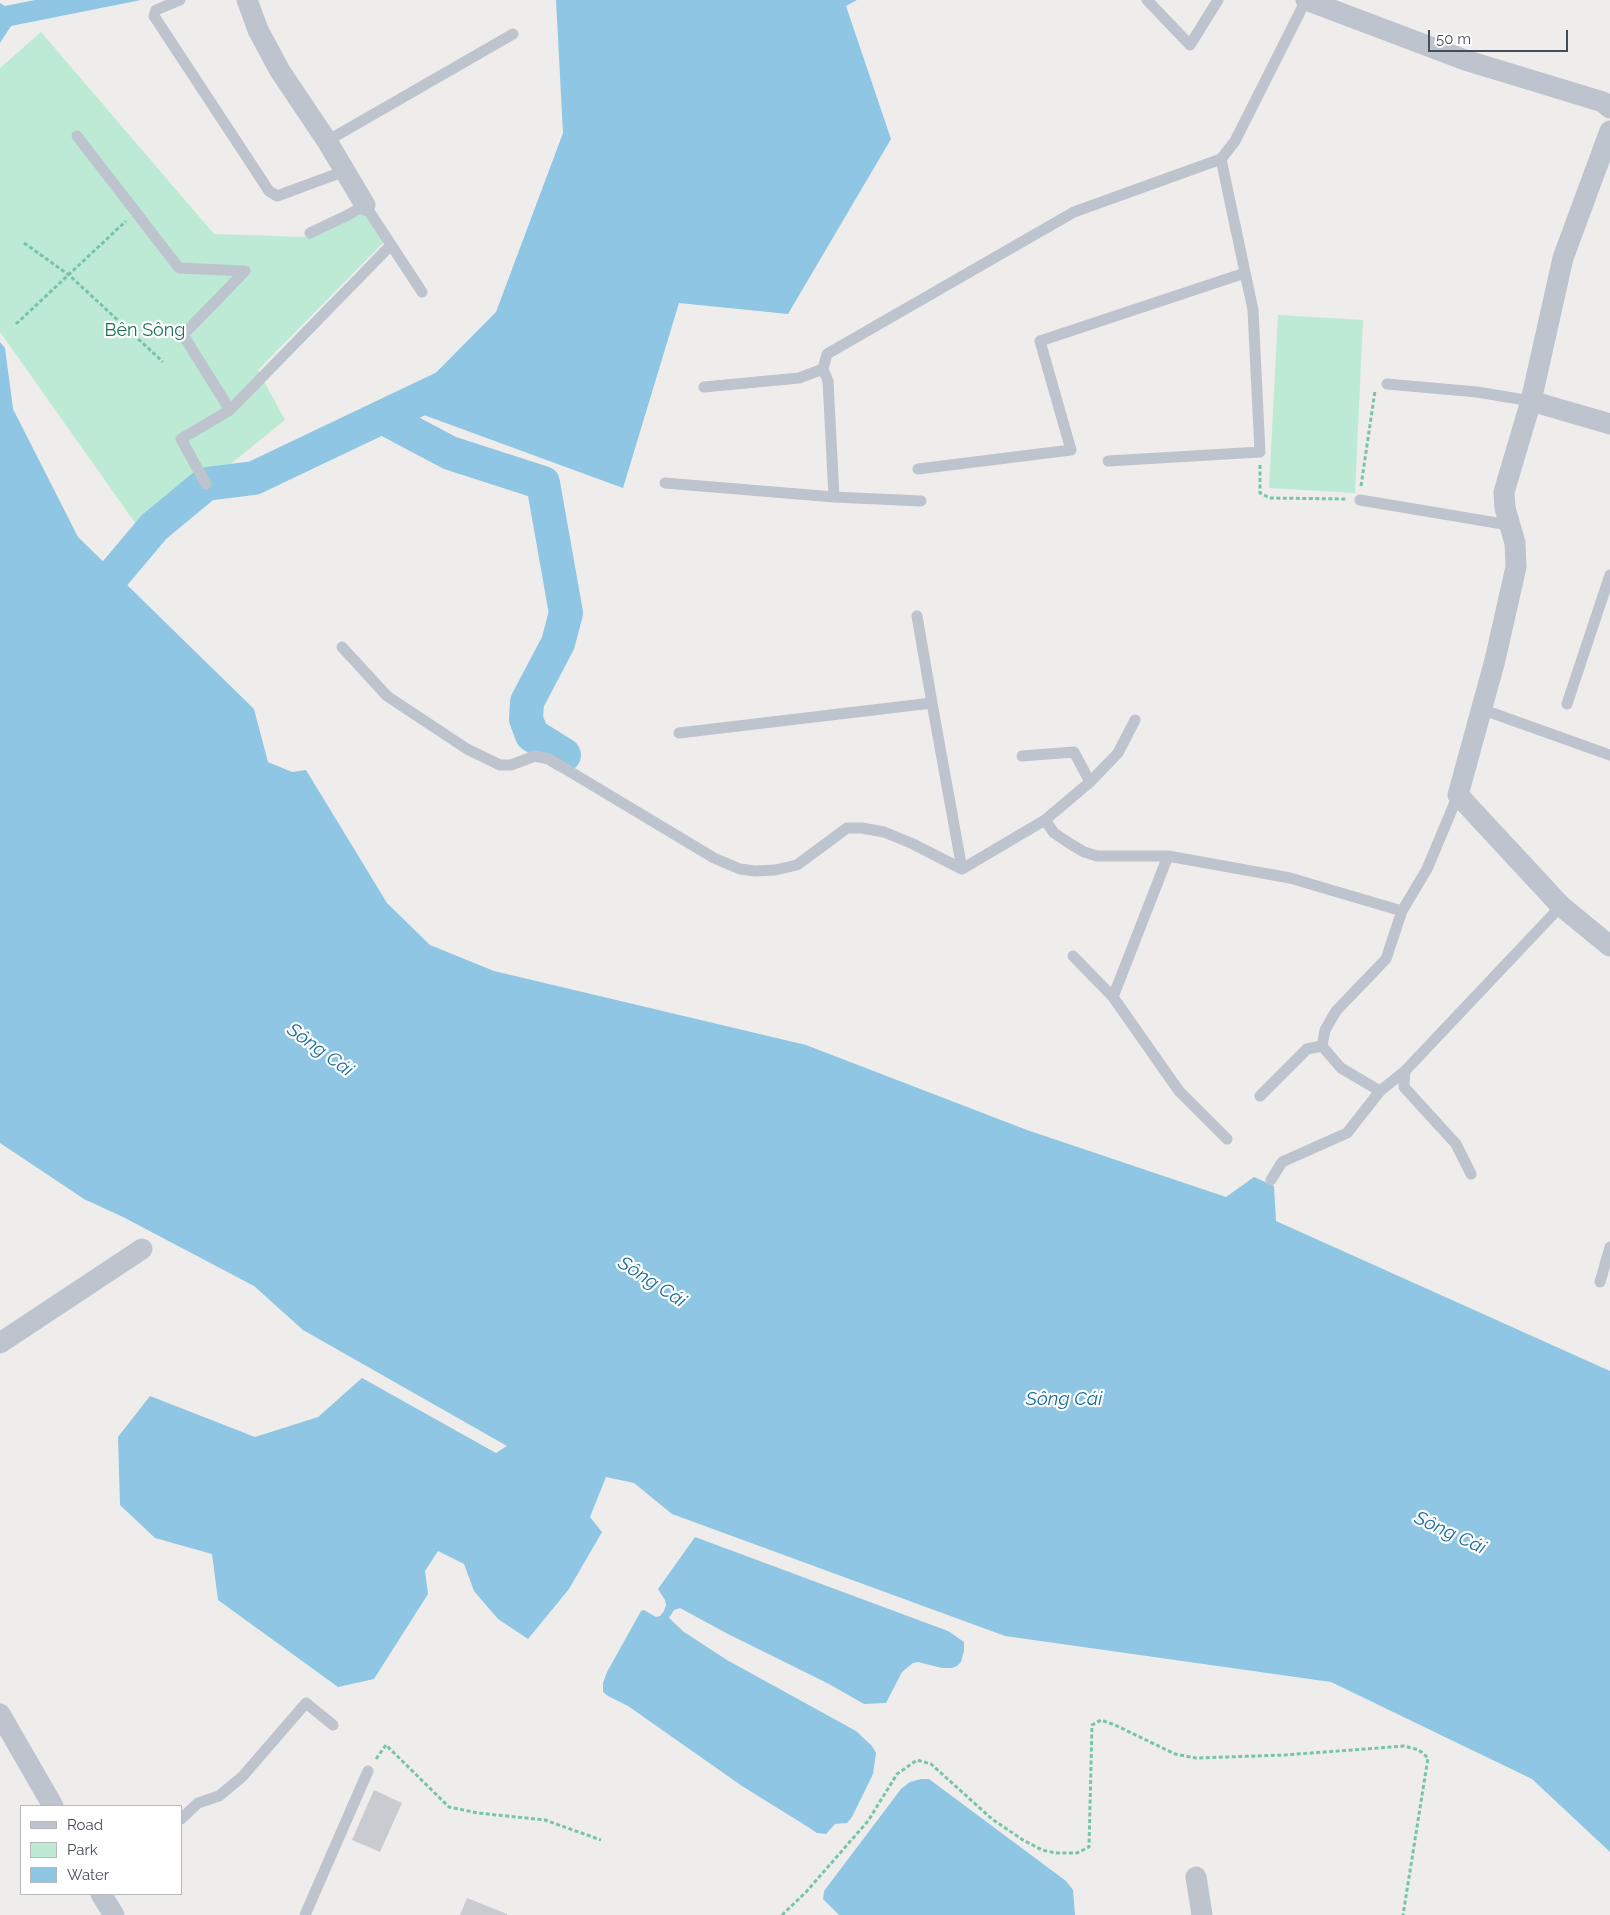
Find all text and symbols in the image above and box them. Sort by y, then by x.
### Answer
scale bar [1430,20,1570,52]
text: 50 m [1436,30,1471,48]
park label: Bên Sông [105,320,185,342]
water label: Sông Cái [282,1018,358,1082]
water label: Sông Cái [614,1252,690,1312]
water label: Sông Cái [1026,1388,1102,1410]
water label: Sông Cái [1411,1507,1489,1559]
legend [20,1805,182,1895]
text: Road [67,1816,103,1834]
text: Park [67,1841,98,1859]
text: Water [67,1866,109,1884]

